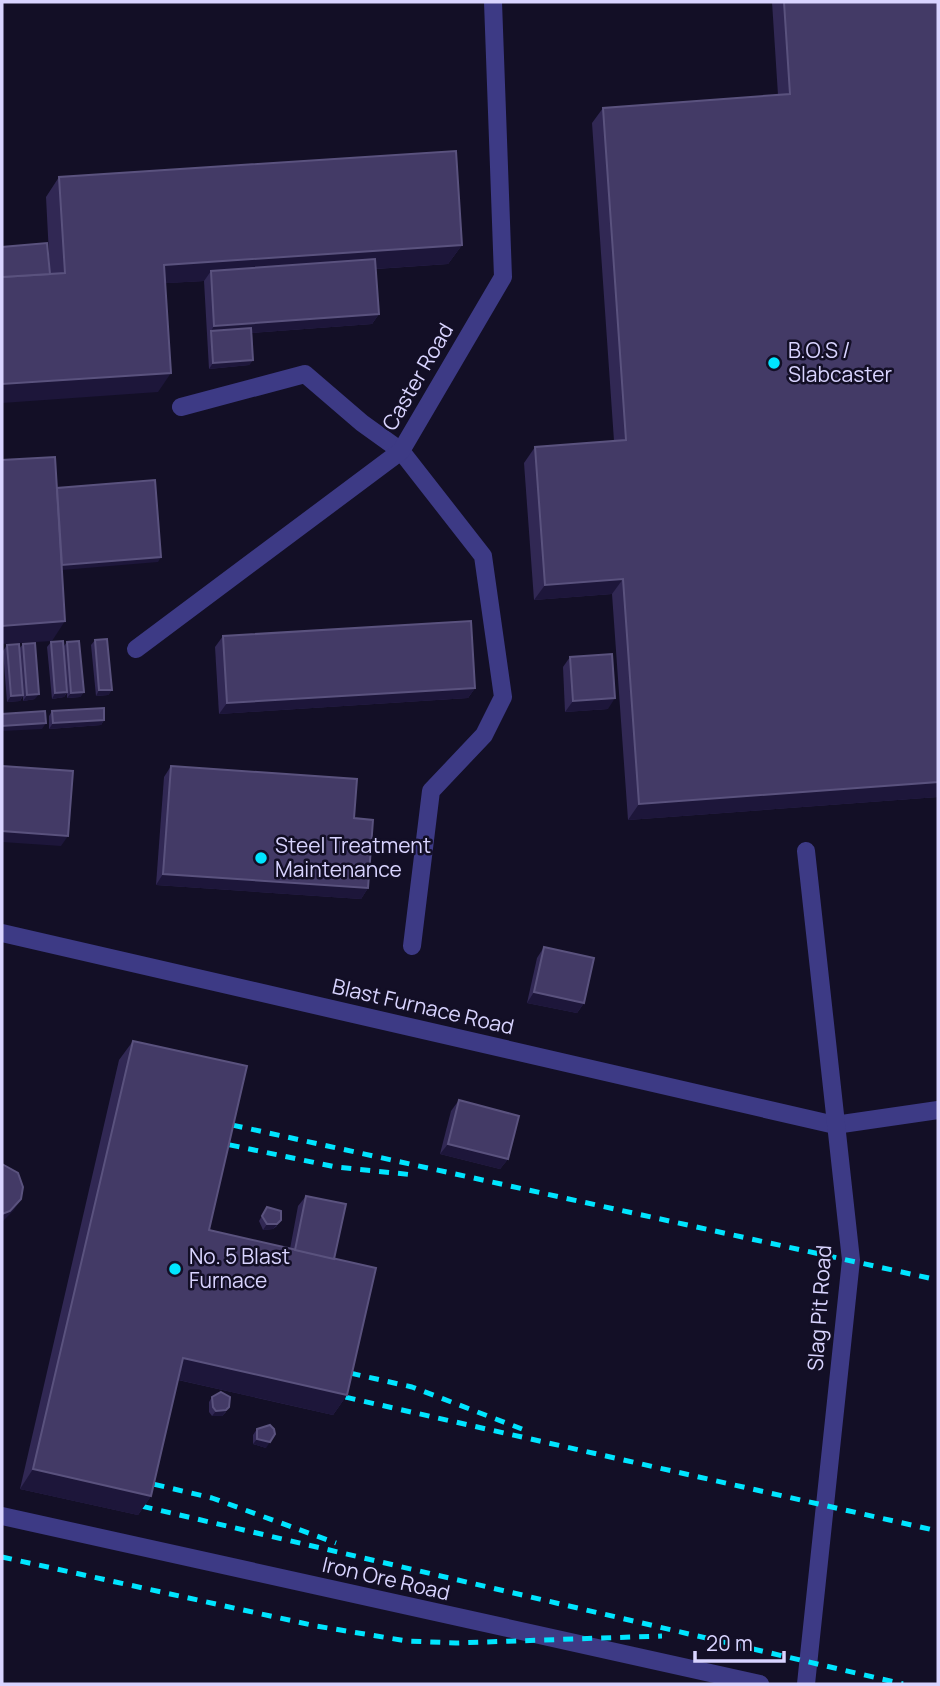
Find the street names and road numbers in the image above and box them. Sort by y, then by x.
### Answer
street label: Caster Road [375,318,459,435]
street label: Blast Furnace Road [330,972,517,1041]
street label: Slag Pit Road [801,1244,837,1372]
street label: Iron Ore Road [320,1550,453,1606]

